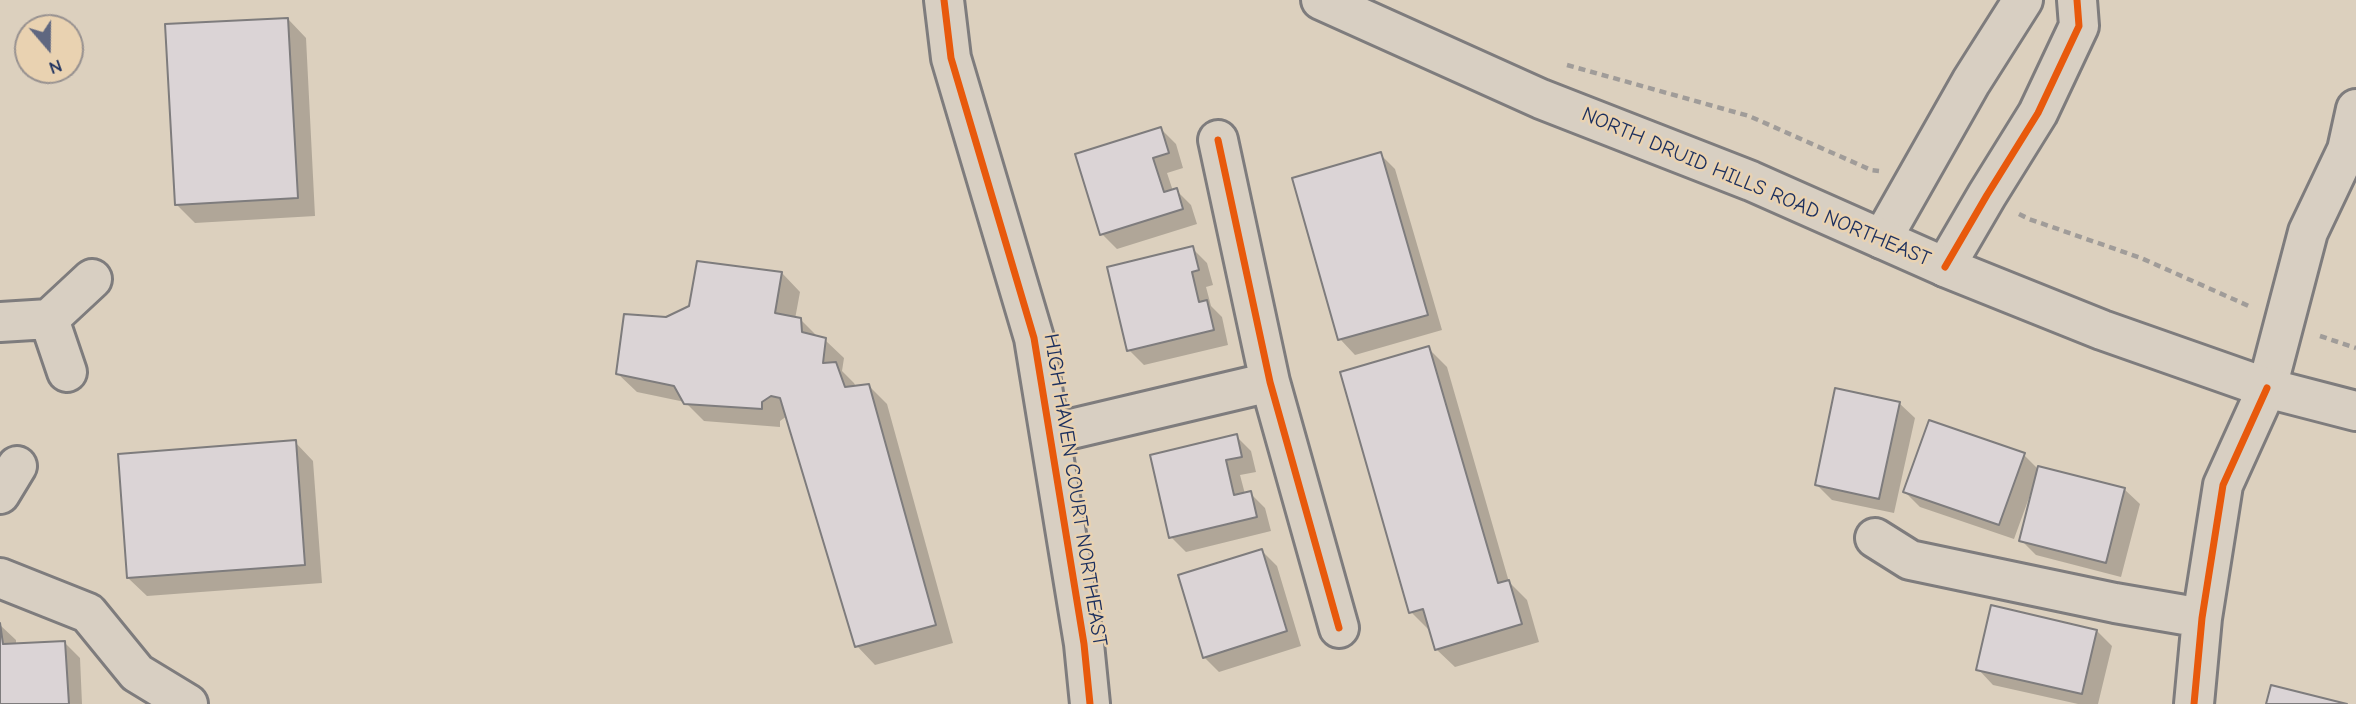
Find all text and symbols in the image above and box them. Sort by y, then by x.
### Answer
north arrow [14,14,84,84]
text: N [46,54,65,79]
street label: NORTH DRUID HILLS ROAD NORTHEAST [1578,102,1934,272]
street label: HIGH HAVEN COURT NORTHEAST [1038,332,1112,648]

